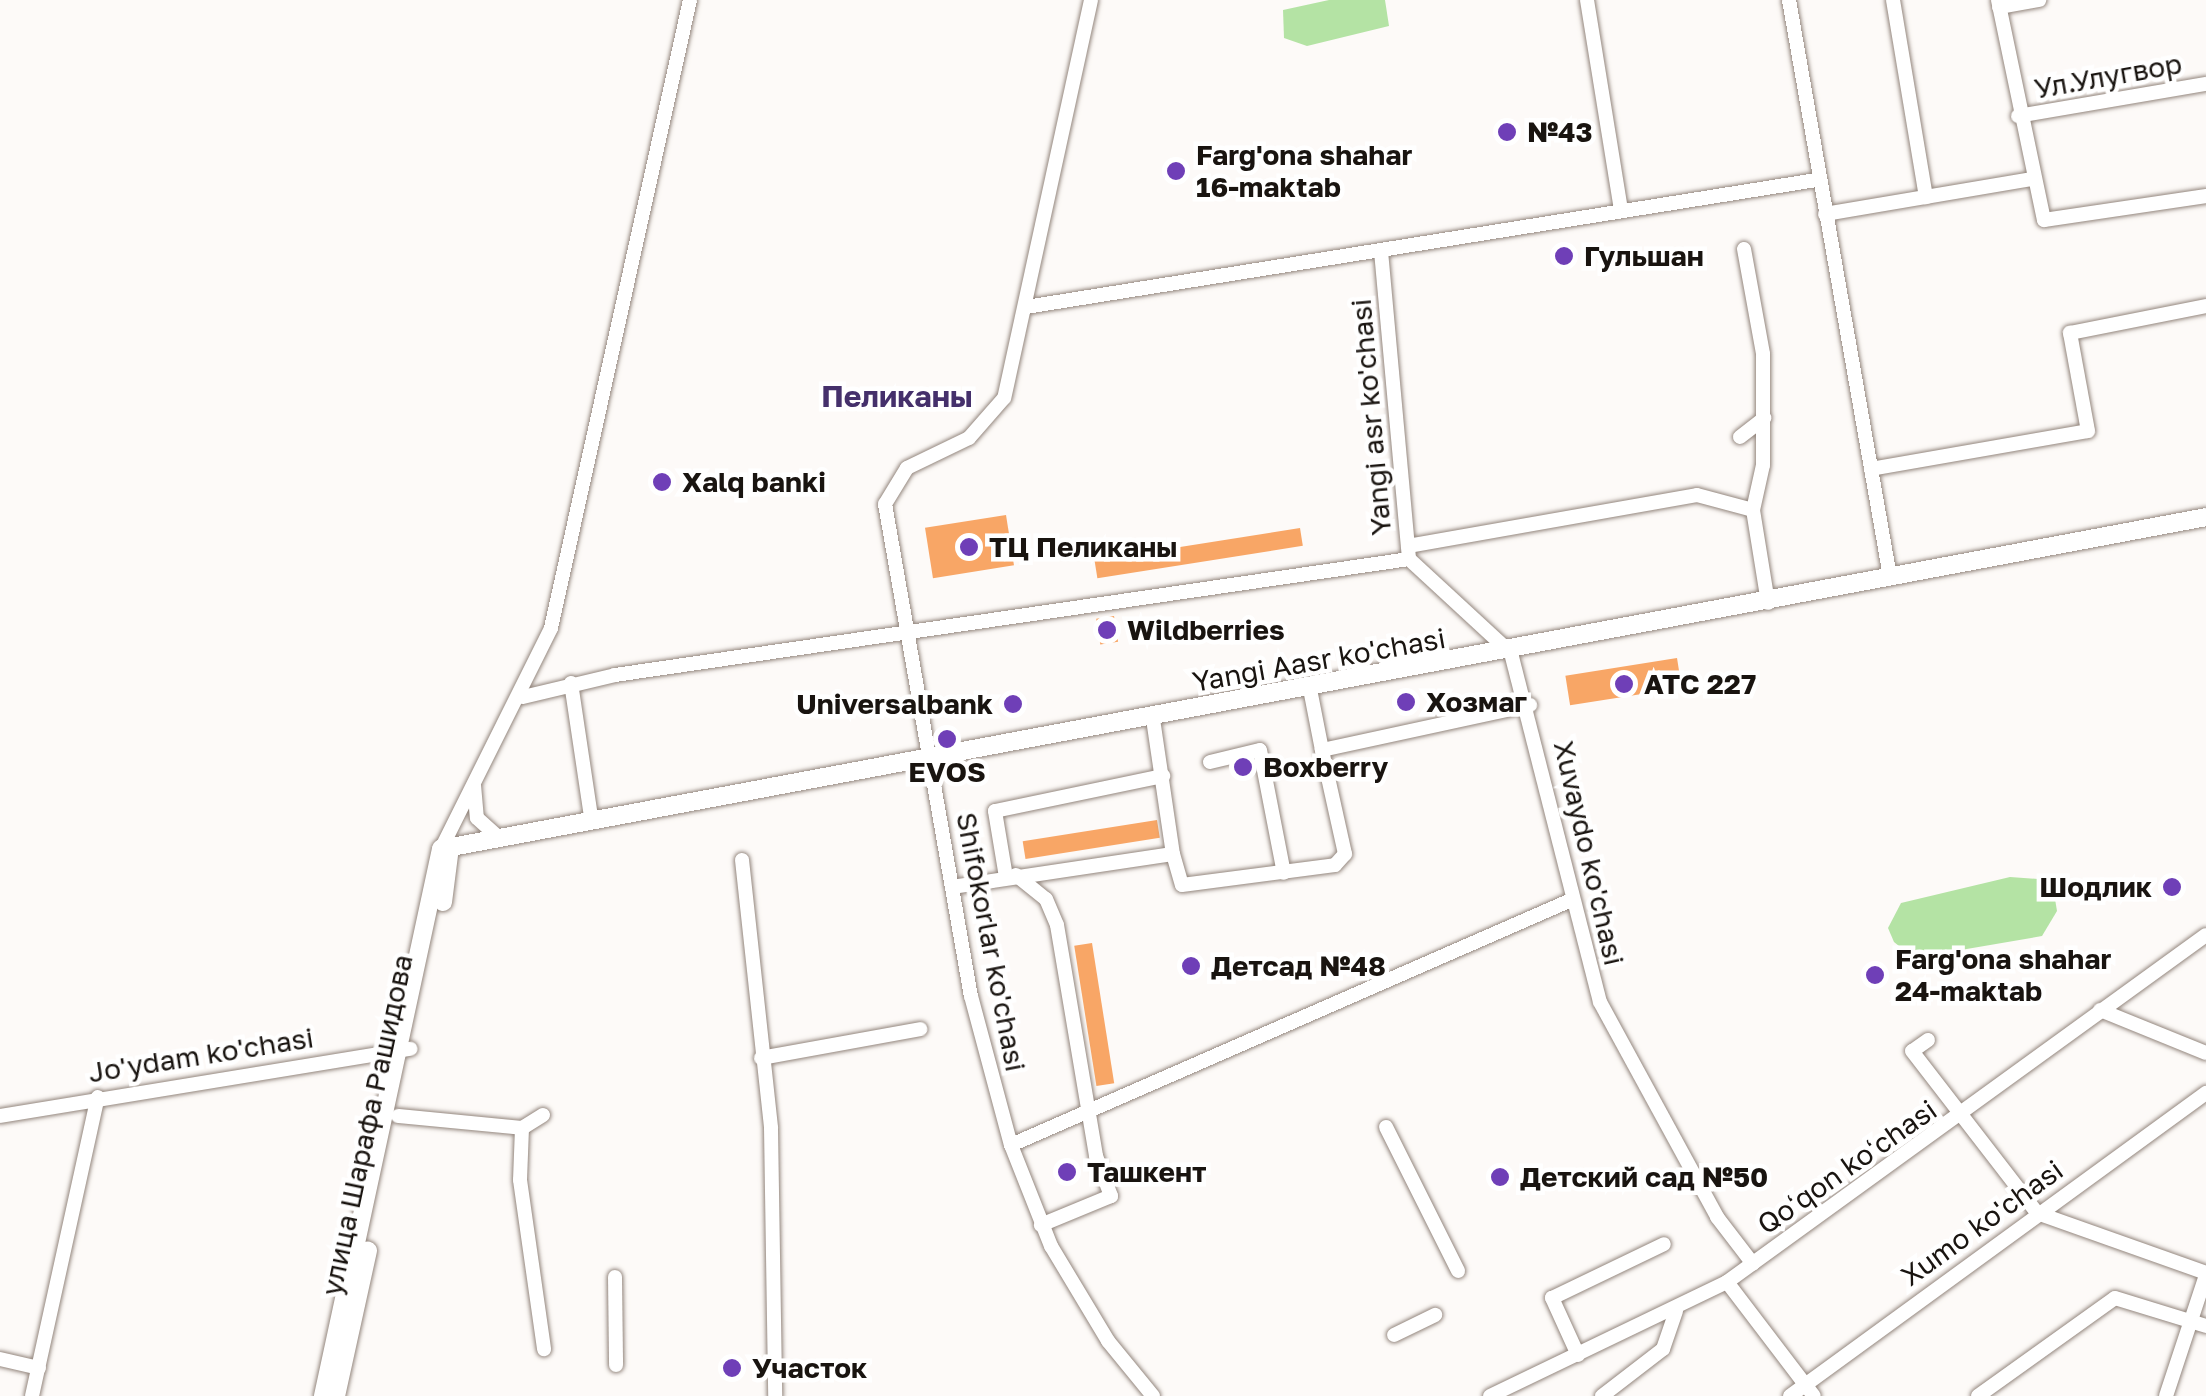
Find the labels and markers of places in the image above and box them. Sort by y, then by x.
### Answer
place label: №43 [1527,115,1593,149]
marker: №43 [1496,121,1518,143]
place label: Farg'ona shahar 16-maktab [1196,138,1412,204]
marker: Farg'ona shahar 16-maktab [1165,160,1187,182]
place label: Гульшан [1584,239,1704,273]
marker: Гульшан [1553,245,1575,267]
place label: Xalq banki [682,465,826,499]
marker: Xalq banki [651,471,673,493]
place label: ТЦ Пеликаны [989,530,1177,564]
marker: ТЦ Пеликаны [958,536,980,558]
place label: Wildberries [1127,613,1285,647]
marker: Wildberries [1096,619,1118,641]
place label: АТС 227 [1644,667,1756,701]
marker: АТС 227 [1613,673,1635,695]
place label: Хозмаг [1426,685,1527,719]
place label: Universalbank [796,687,993,721]
marker: Хозмаг [1395,691,1417,713]
marker: Universalbank [1002,693,1024,715]
marker: EVOS [936,728,958,750]
place label: Boxberry [1263,750,1388,784]
place label: EVOS [908,755,986,789]
marker: Boxberry [1232,756,1254,778]
place label: Шодлик [2039,870,2152,904]
marker: Шодлик [2161,876,2183,898]
place label: Farg'ona shahar 24-maktab [1895,942,2111,1008]
place label: Детсад №48 [1211,949,1386,983]
marker: Детсад №48 [1180,955,1202,977]
marker: Farg'ona shahar 24-maktab [1864,964,1886,986]
place label: Ташкент [1087,1155,1207,1189]
place label: Детский сад №50 [1520,1160,1768,1194]
marker: Ташкент [1056,1161,1078,1183]
marker: Детский сад №50 [1489,1166,1511,1188]
place label: Участок [752,1351,867,1385]
marker: Участок [721,1357,743,1379]

